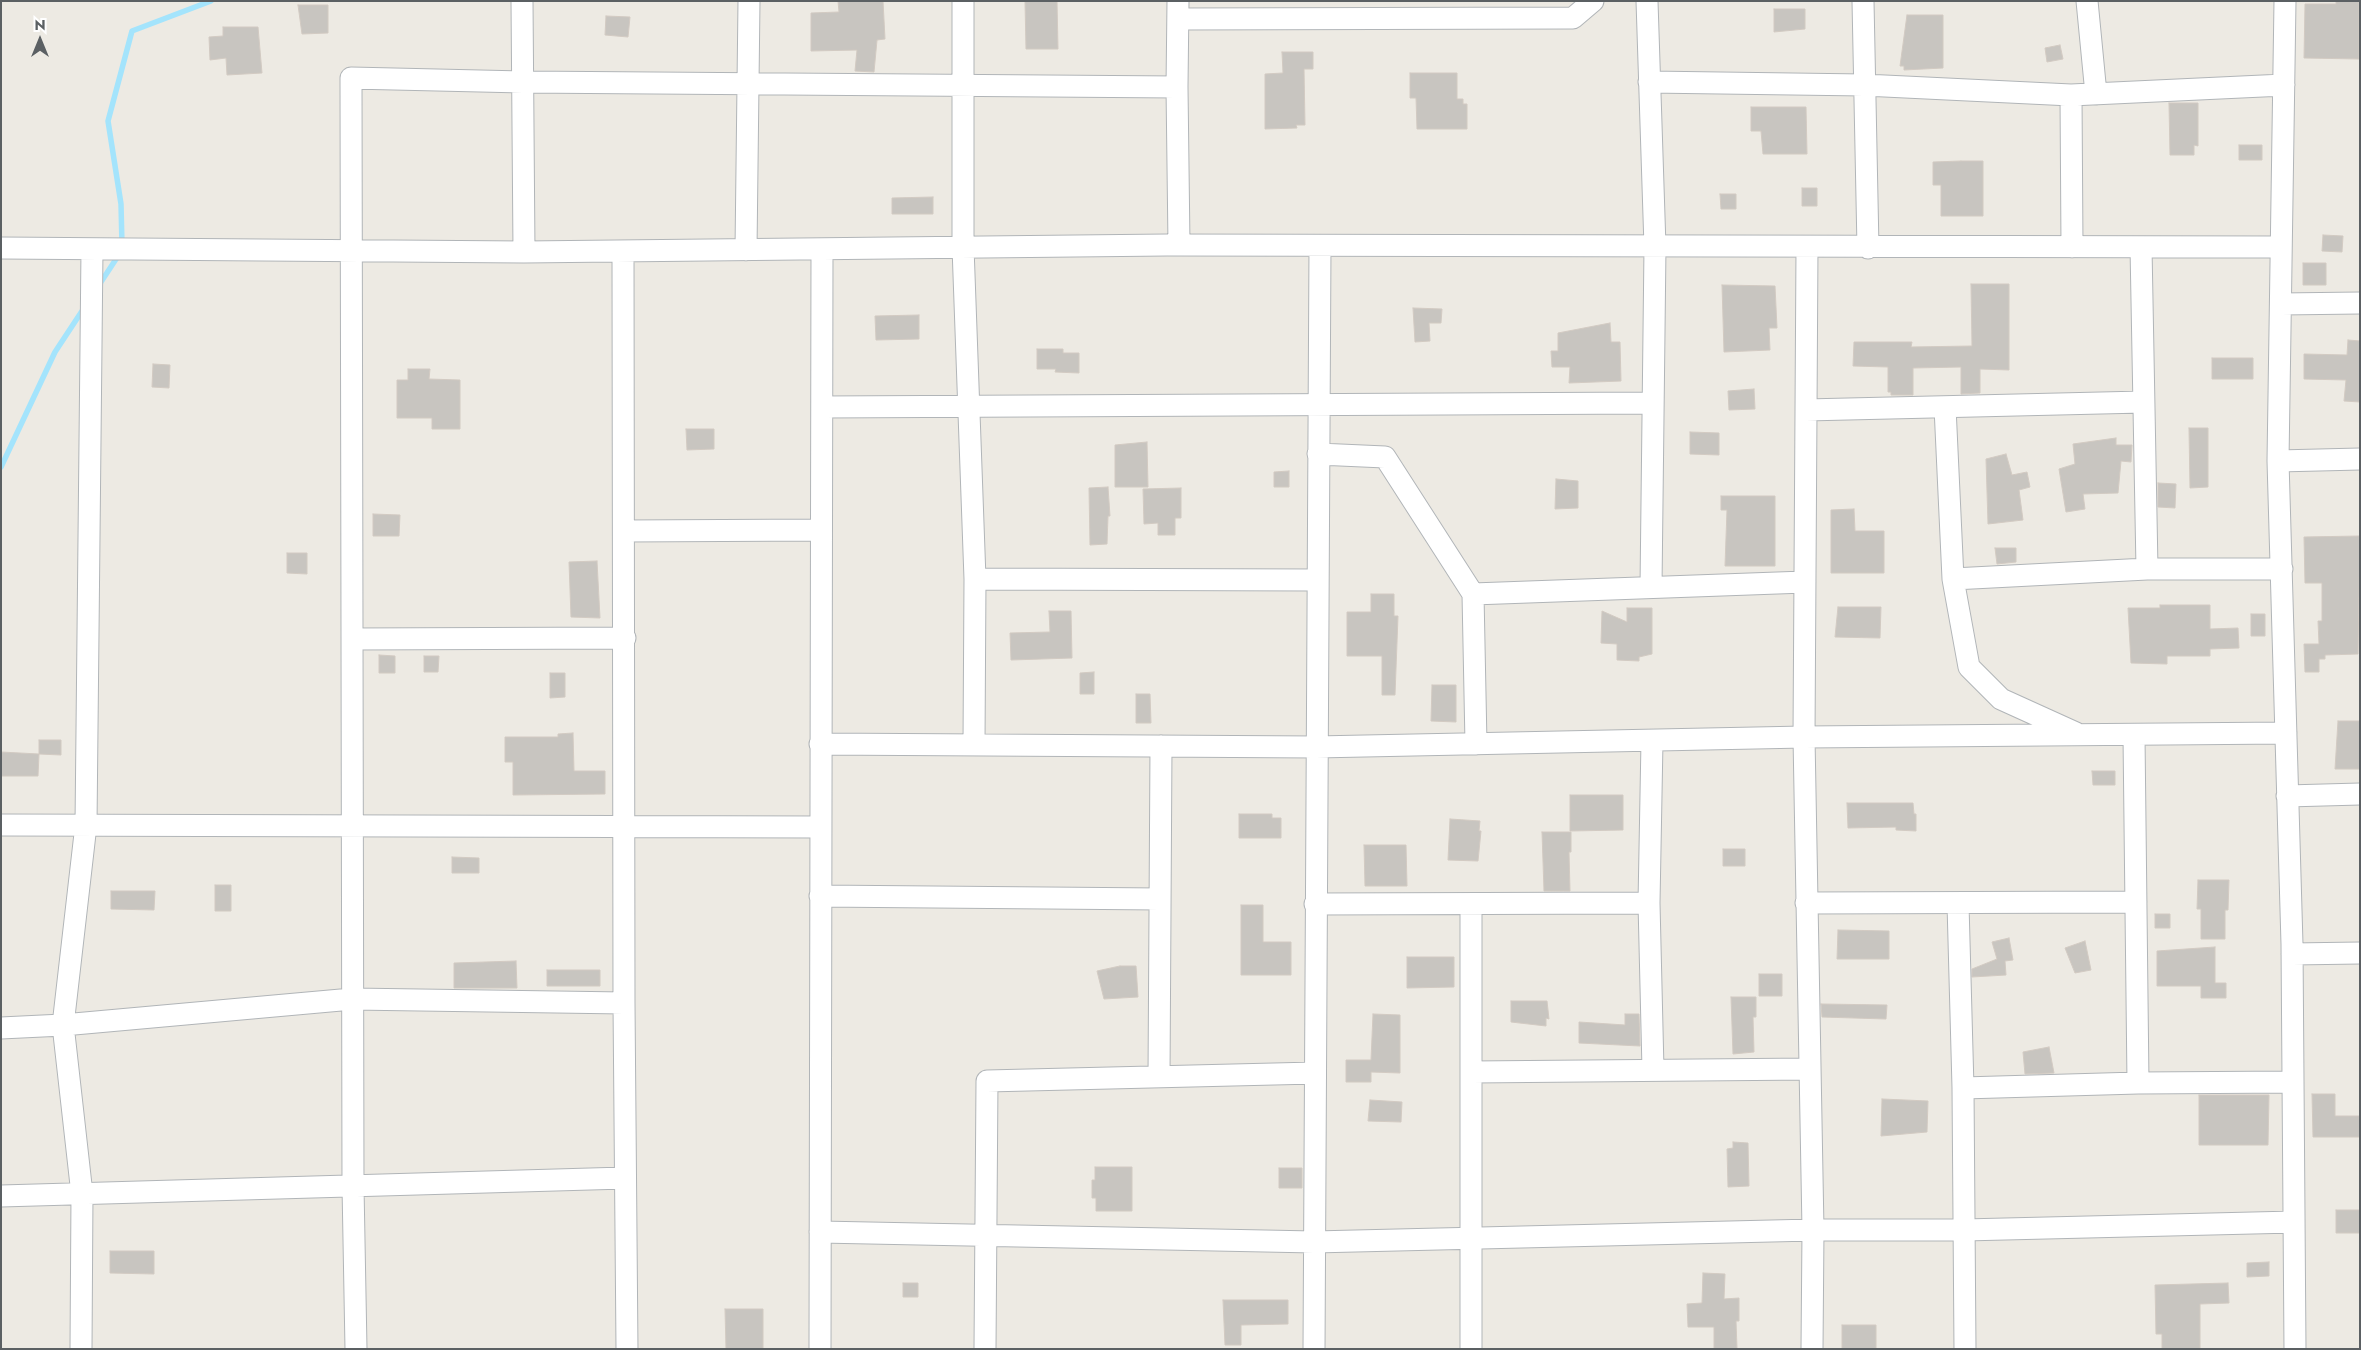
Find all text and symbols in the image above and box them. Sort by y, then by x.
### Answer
north arrow [15,15,65,65]
text: N [34,15,46,35]

